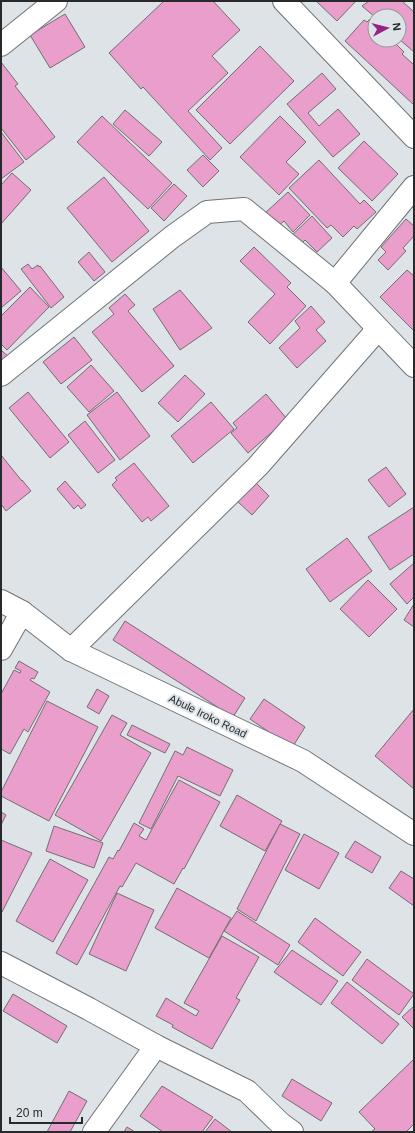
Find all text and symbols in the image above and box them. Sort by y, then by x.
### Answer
north arrow [367,8,407,48]
text: N [390,22,403,32]
street label: Abule Iroko Road [167,692,249,740]
scale bar [10,1099,82,1125]
text: 20 m [16,1106,43,1120]

